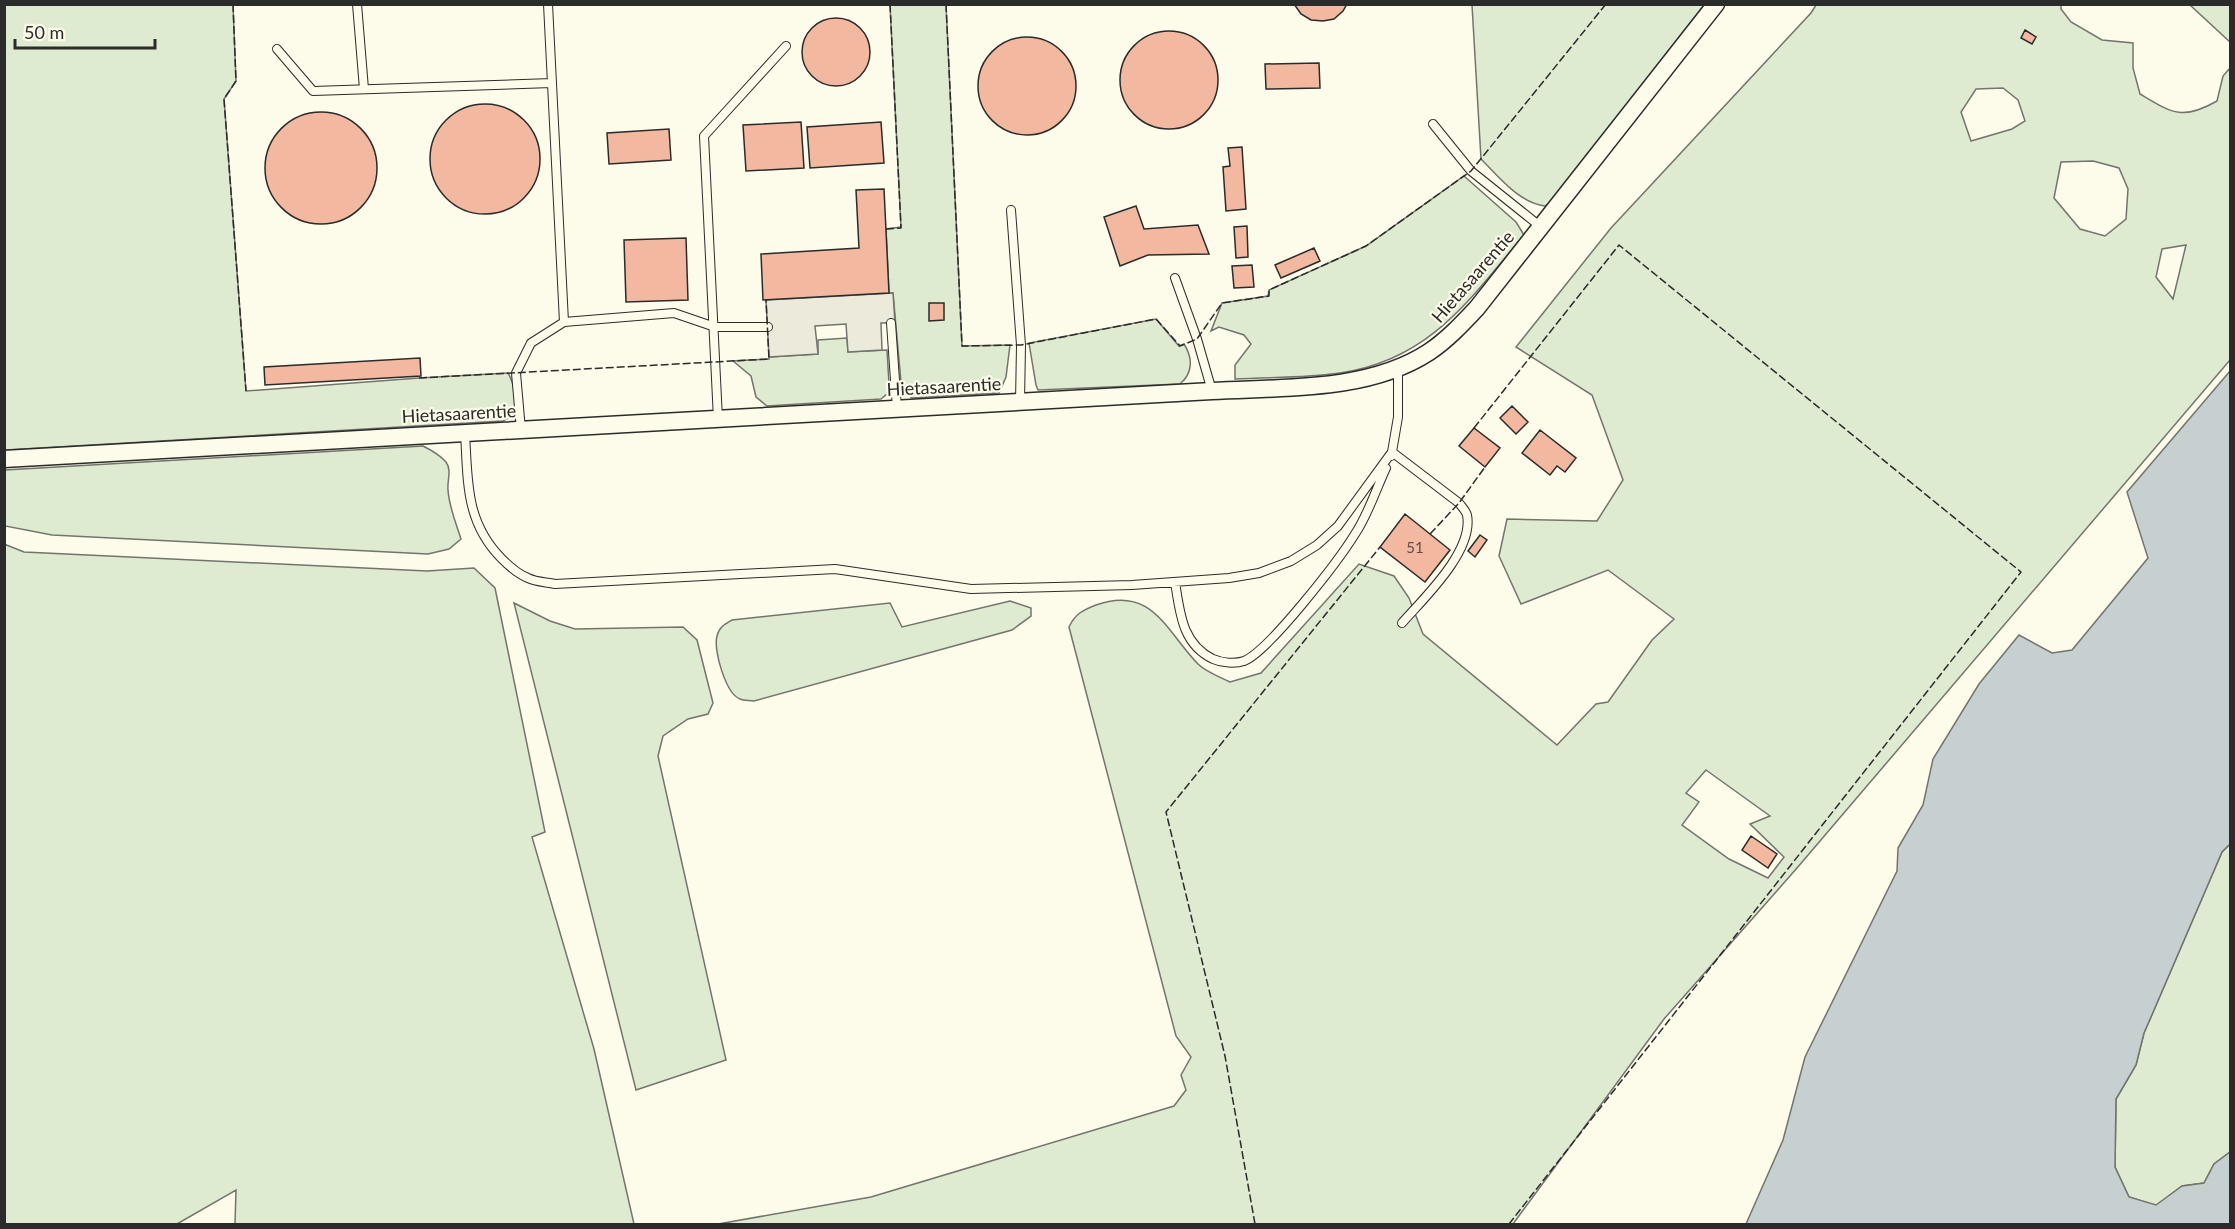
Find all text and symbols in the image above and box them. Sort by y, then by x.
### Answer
scale bar [15,12,154,50]
text: 50 m [24,21,64,43]
street label: Hietasaarentie [1426,226,1518,327]
street label: Hietasaarentie [886,372,1002,400]
street label: Hietasaarentie [401,399,517,427]
house number: 51 [1406,538,1424,556]

